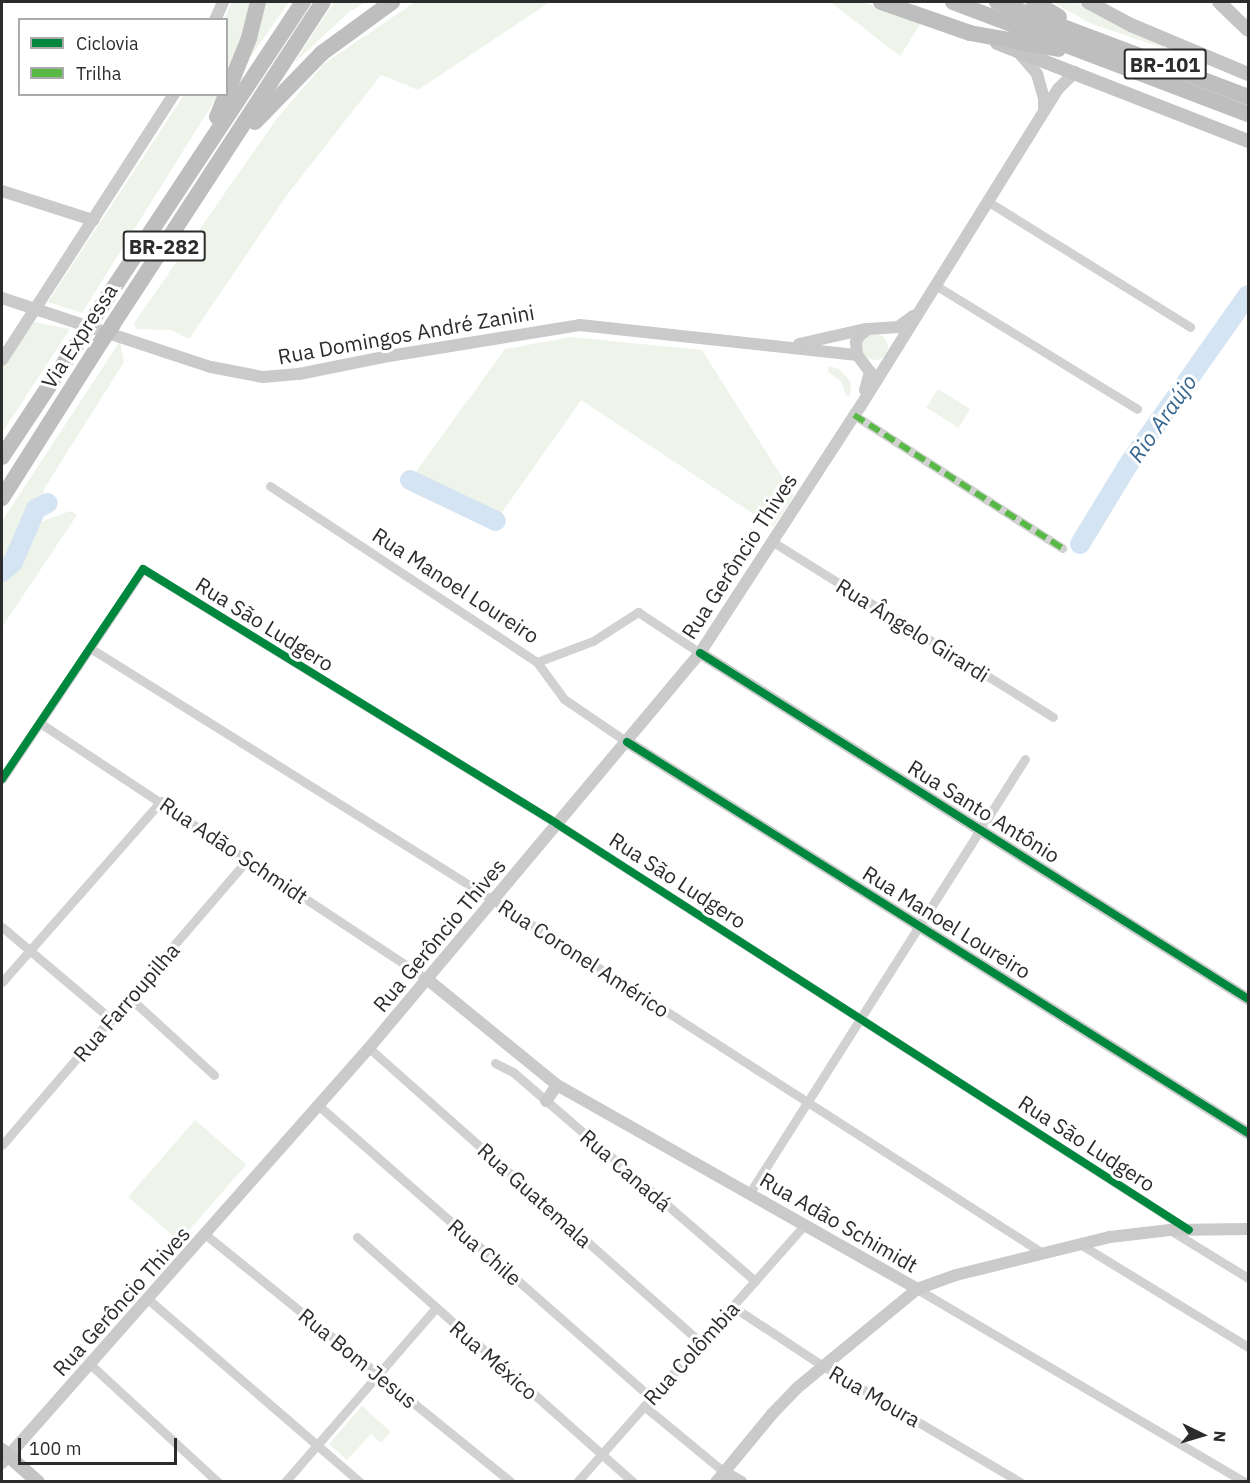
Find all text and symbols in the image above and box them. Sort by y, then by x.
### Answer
legend [18,18,228,96]
text: Ciclovia [76,32,139,55]
road number: BR-101 [1123,47,1207,81]
text: Trilha [76,62,121,85]
road number: BR-282 [122,229,206,263]
street label: Via Expressa [36,279,122,393]
street label: Rua Domingos André Zanini [276,299,536,369]
water label: Rio Araújo [1122,369,1202,467]
street label: Rua Gerôncio Thives [676,468,802,644]
street label: Rua Manoel Loureiro [368,522,544,648]
street label: Rua São Ludgero [191,571,339,677]
street label: Rua Ângelo Girardi [832,573,994,687]
street label: Rua Santo Antônio [903,754,1065,868]
street label: Rua Adão Schmidt [155,791,313,909]
street label: Rua São Ludgero [605,826,751,934]
street label: Rua Gerôncio Thives [367,853,511,1017]
street label: Rua Manoel Loureiro [858,860,1036,984]
street label: Rua Coronel Américo [494,893,674,1023]
street label: Rua Farroupilha [68,938,184,1066]
street label: Rua São Ludgero [1014,1089,1160,1197]
street label: Rua Canadá [575,1124,677,1216]
street label: Rua Guatemala [473,1137,597,1253]
street label: Rua Adão Schimidt [756,1167,922,1277]
street label: Rua Chile [443,1213,527,1291]
street label: Rua Gerôncio Thives [47,1221,195,1381]
street label: Rua Colômbia [638,1296,744,1410]
street label: Rua Bom Jesus [294,1303,422,1413]
street label: Rua México [445,1315,543,1405]
street label: Rua Moura [825,1360,925,1432]
north arrow [1172,1405,1232,1465]
scale bar [21,1426,180,1464]
text: N [1209,1430,1230,1443]
text: 100 m [29,1437,81,1460]

